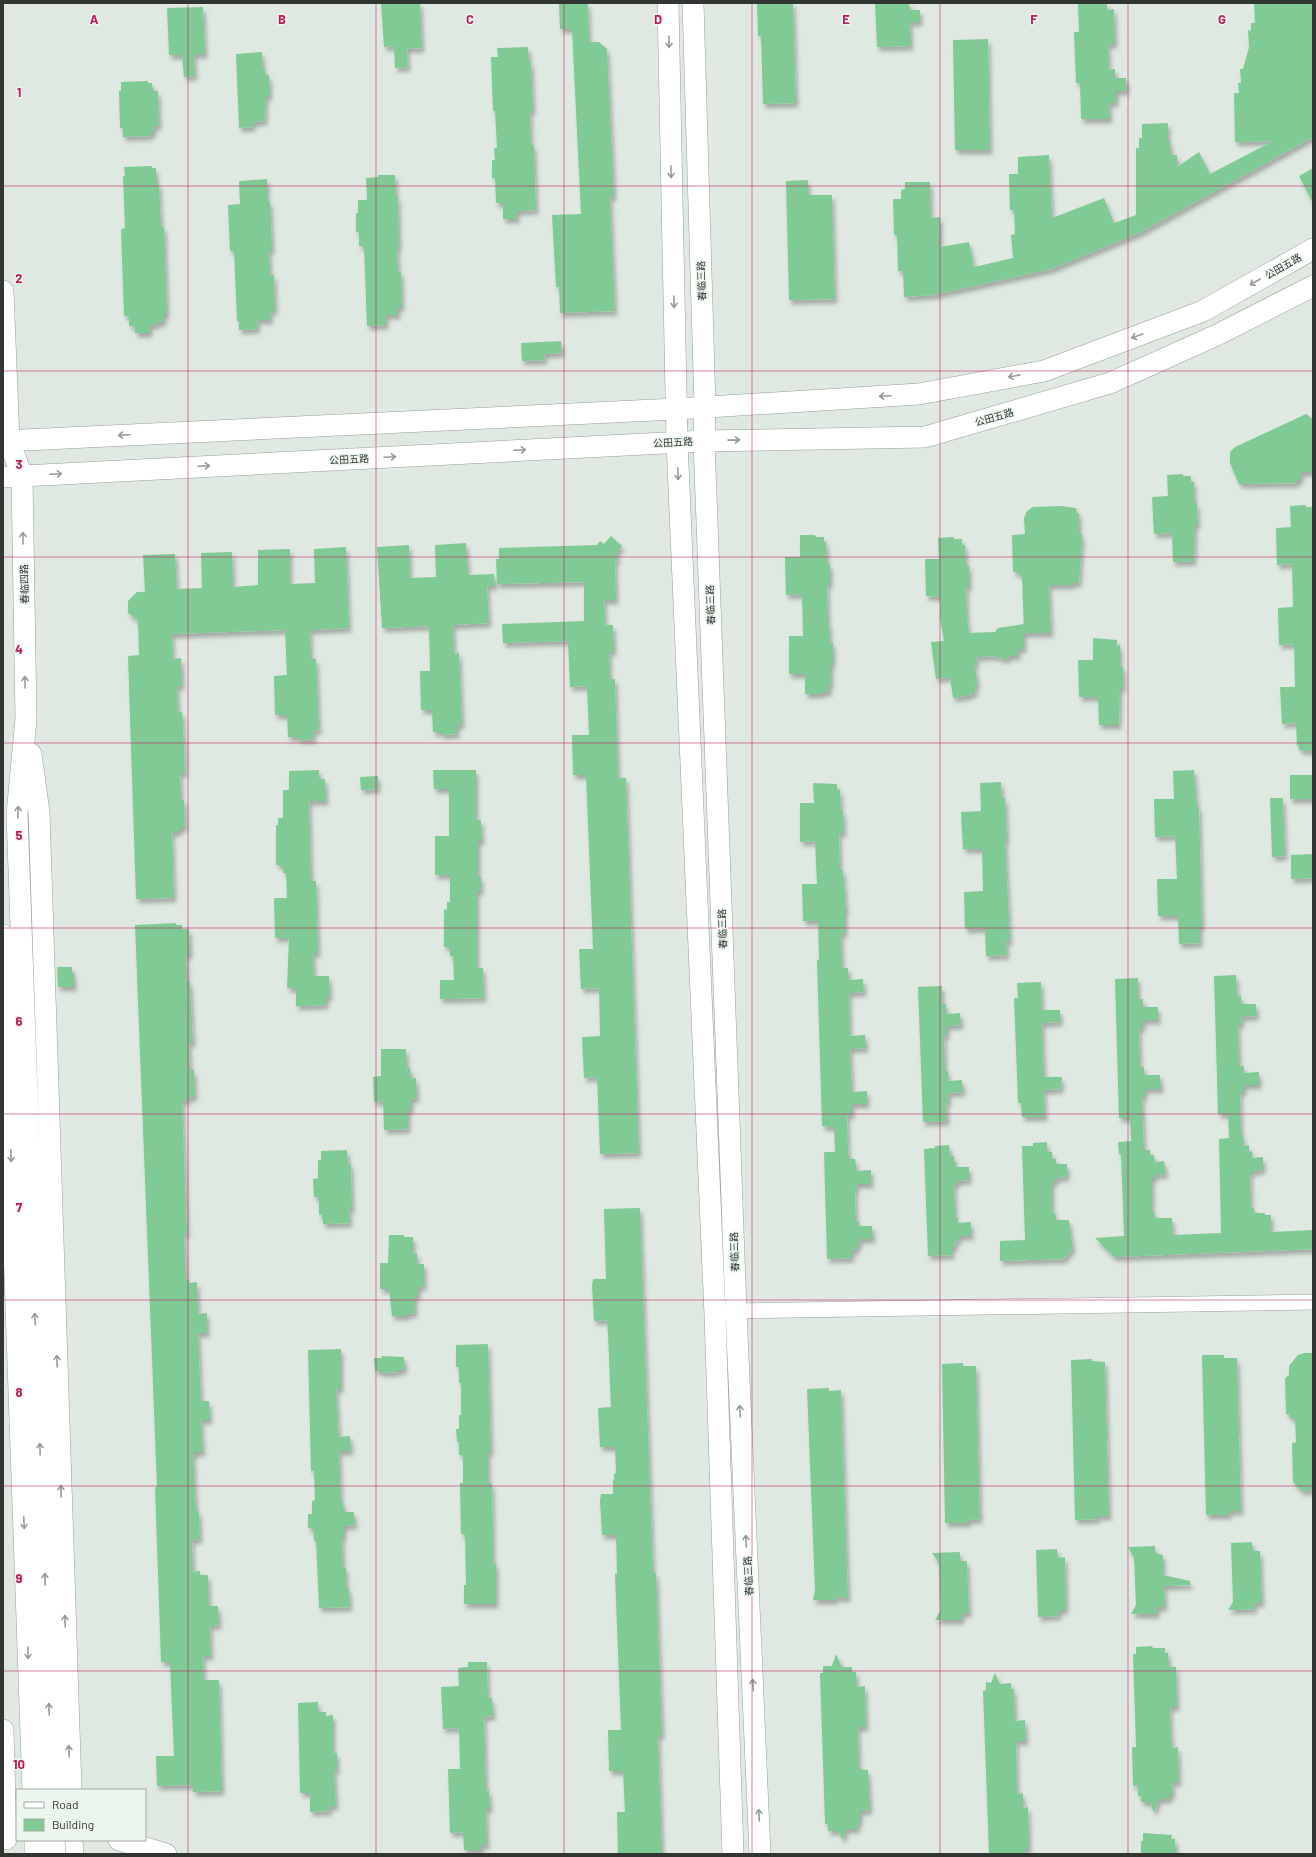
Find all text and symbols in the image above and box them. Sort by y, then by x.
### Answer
text: A [90,11,99,27]
text: B [278,11,286,27]
text: C [466,11,474,27]
text: D [654,11,662,27]
text: E [842,11,850,27]
text: F [1030,11,1038,27]
text: G [1218,11,1226,27]
one-way arrow [665,35,673,48]
text: 1 [17,84,21,100]
one-way arrow [667,165,675,178]
street label: 公田五路 [1263,251,1303,281]
street label: 春临三路 [694,261,708,301]
text: 2 [15,270,23,286]
one-way arrow [1249,279,1261,287]
one-way arrow [670,295,678,308]
one-way arrow [1130,333,1143,340]
one-way arrow [1007,372,1020,380]
one-way arrow [879,393,892,400]
street label: 公田五路 [973,406,1015,428]
one-way arrow [118,431,131,439]
street label: 公田五路 [653,435,693,449]
one-way arrow [727,436,740,444]
one-way arrow [513,446,526,454]
street label: 公田五路 [329,452,369,466]
one-way arrow [383,453,396,460]
text: 3 [15,456,23,472]
one-way arrow [197,463,210,470]
one-way arrow [675,467,682,480]
one-way arrow [49,471,62,478]
one-way arrow [19,532,27,545]
street label: 春临四路 [18,564,30,604]
street label: 春临三路 [703,585,717,625]
text: 4 [15,641,23,657]
one-way arrow [22,676,29,689]
one-way arrow [14,806,21,819]
text: 5 [15,827,23,843]
street label: 春临三路 [715,909,729,949]
text: 6 [16,1013,23,1029]
one-way arrow [7,1149,14,1162]
text: 7 [16,1199,23,1215]
street label: 春临三路 [727,1232,741,1272]
one-way arrow [32,1313,39,1326]
one-way arrow [53,1355,61,1368]
text: 8 [15,1384,23,1400]
one-way arrow [737,1405,744,1418]
one-way arrow [36,1443,44,1456]
one-way arrow [57,1485,65,1498]
one-way arrow [20,1516,27,1529]
one-way arrow [743,1535,750,1548]
street label: 春临三路 [741,1556,755,1596]
text: 9 [16,1570,23,1586]
one-way arrow [41,1573,49,1586]
one-way arrow [61,1615,69,1628]
one-way arrow [24,1646,32,1659]
one-way arrow [749,1679,756,1692]
one-way arrow [46,1703,53,1716]
one-way arrow [66,1745,73,1758]
text: 10 [13,1756,25,1772]
legend [16,1789,146,1841]
text: Road [52,1797,79,1811]
one-way arrow [755,1809,762,1822]
text: Building [52,1817,94,1831]

